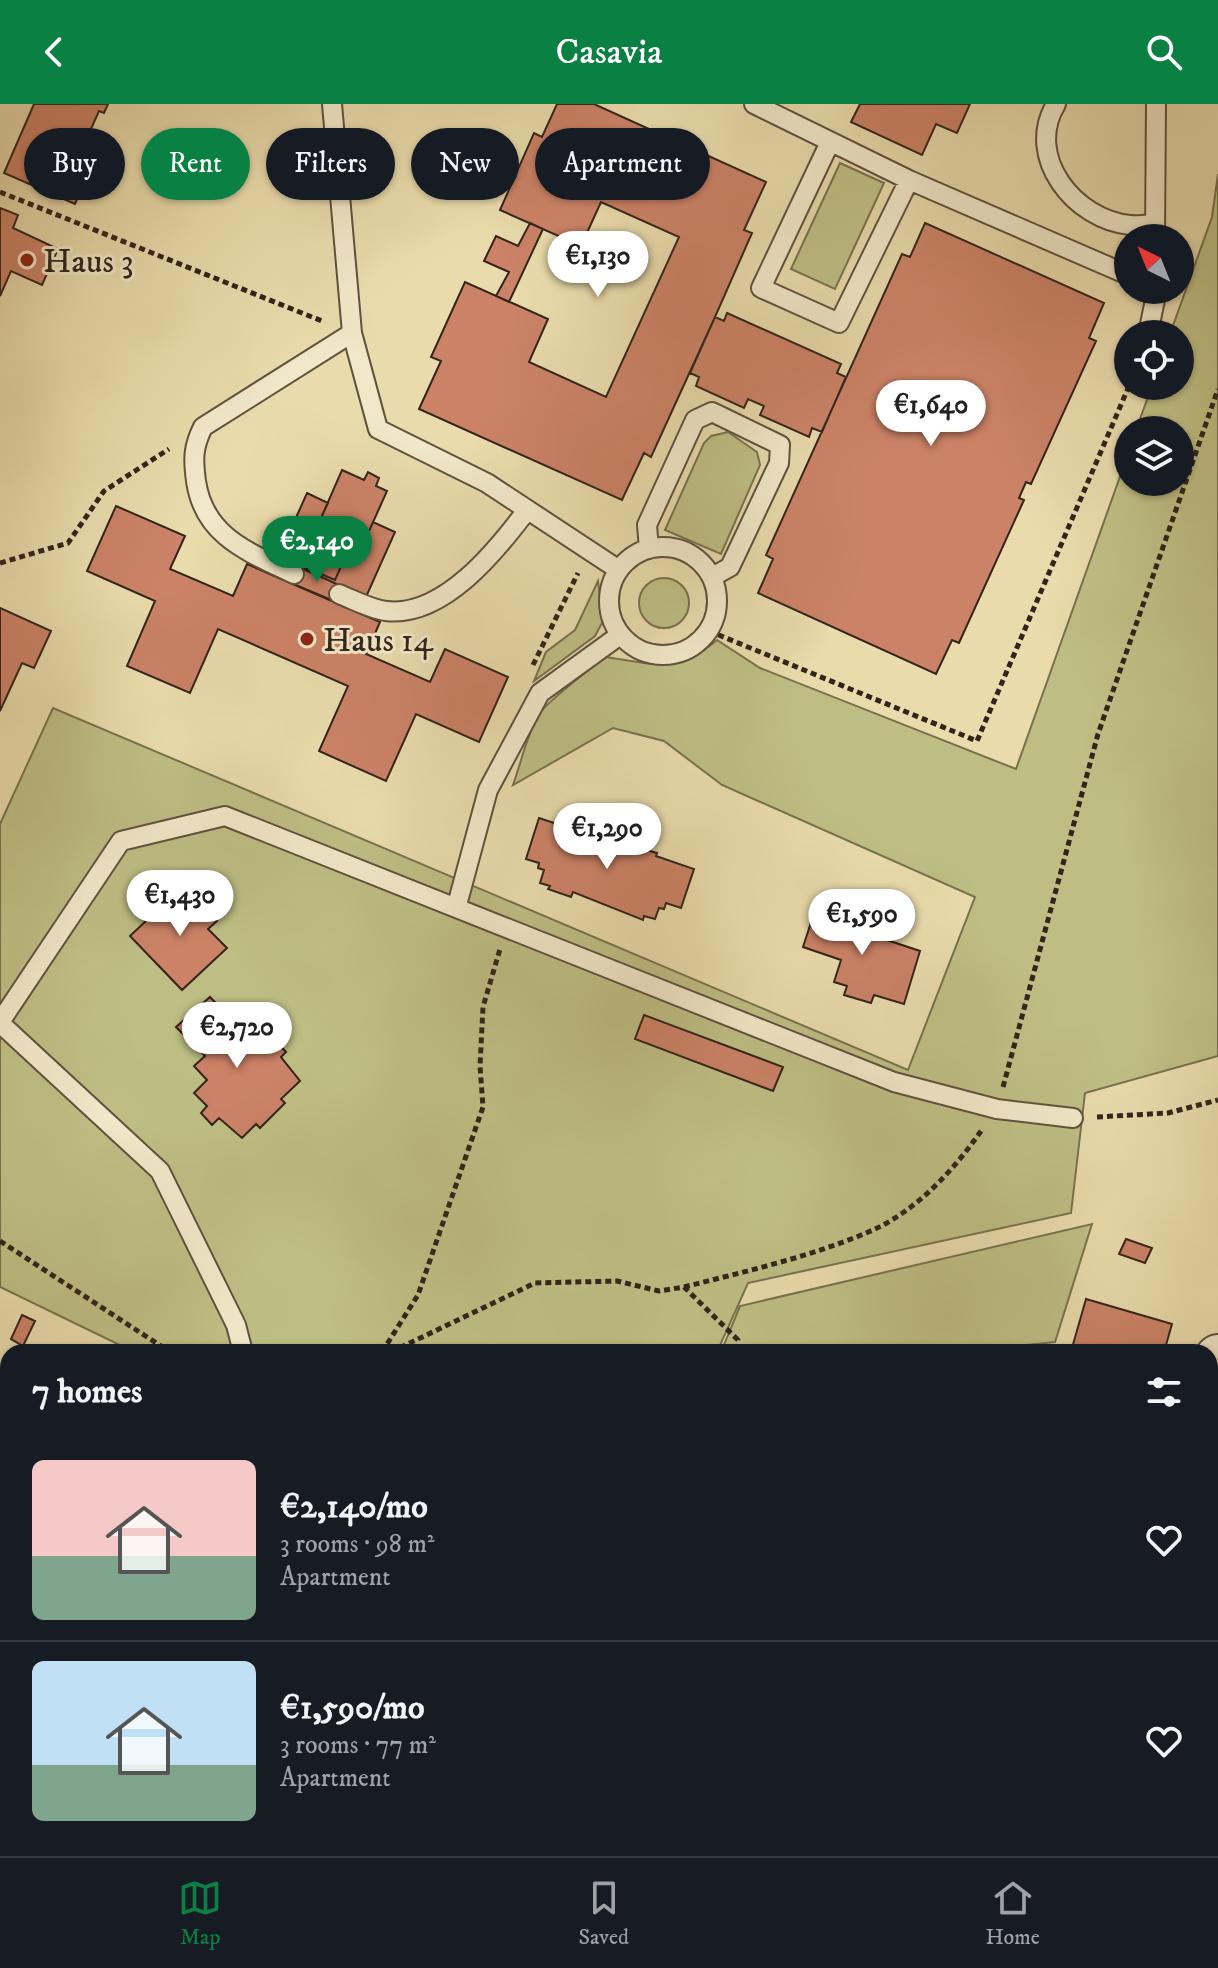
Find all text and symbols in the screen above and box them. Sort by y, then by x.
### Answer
icon: back [32,30,76,74]
text: Casavia [556,30,662,75]
icon: search [1142,30,1186,74]
chip: Buy [24,128,125,200]
chip: Rent [141,128,250,200]
chip: Filters [266,128,395,200]
chip: New [411,128,519,200]
chip: Apartment [535,128,710,200]
north arrow [1114,224,1194,304]
map controls [1114,224,1194,496]
pin: €1,130 [533,231,663,299]
text: €1,130 [565,240,631,273]
place label: Haus 3 [43,241,134,283]
marker: Haus 3 [18,251,36,269]
button: locate [1114,320,1194,400]
pin: €1,640 [866,380,996,448]
text: €1,640 [894,389,968,422]
button: layers [1114,416,1194,496]
pin: €2,140 [252,516,382,584]
text: €2,140 [280,525,354,558]
place label: Haus 14 [323,620,435,662]
marker: Haus 14 [298,630,316,648]
pin: €1,290 [542,803,672,871]
text: €1,290 [571,812,643,845]
pin: €1,430 [115,870,245,938]
text: €1,430 [145,879,215,912]
pin: €1,590 [797,889,927,957]
text: €1,590 [826,898,898,931]
pin: €2,720 [172,1002,302,1070]
text: €2,720 [200,1011,274,1044]
icon: filters [1142,1370,1186,1414]
text: 7 homes [32,1371,142,1413]
text: €2,140/mo [280,1486,428,1528]
icon: home [96,1492,192,1588]
icon: heart [1142,1518,1186,1562]
text: 3 rooms · 98 m² [280,1528,435,1561]
text: Apartment [280,1561,391,1594]
text: €1,590/mo [280,1687,424,1729]
icon: home [96,1693,192,1789]
icon: heart [1142,1719,1186,1763]
text: 3 rooms · 77 m² [280,1729,436,1762]
text: Apartment [280,1762,391,1795]
tab: Map [178,1876,222,1951]
tab: Saved [579,1876,629,1951]
tab: Home [985,1876,1040,1951]

